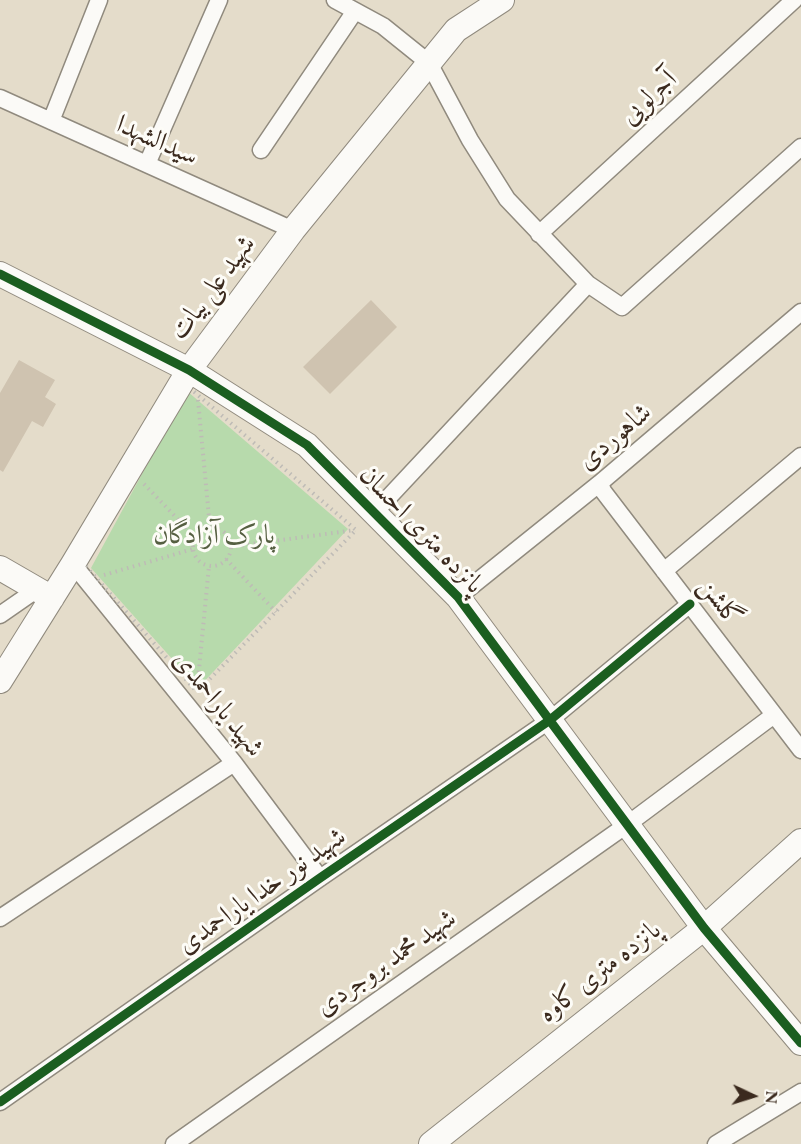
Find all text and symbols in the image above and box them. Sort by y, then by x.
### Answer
street label: آجرلویی [614,64,684,132]
street label: سیدالشهدا [111,109,203,173]
street label: شهید علی بیات [163,229,263,347]
street label: شاهوردی [571,397,659,477]
street label: پانزده متری احسان [352,459,490,601]
park label: پارک آزادگان [153,520,275,552]
street label: گلشن [691,571,749,633]
street label: شهید یاراحمدی [165,644,271,764]
street label: شهید نور خدا یاراحمدی [171,821,353,961]
street label: شهید محمد بروجردی [309,903,463,1023]
street label: پانزده متری کاوه [532,914,668,1030]
north arrow [723,1066,783,1126]
text: N [761,1090,782,1104]

